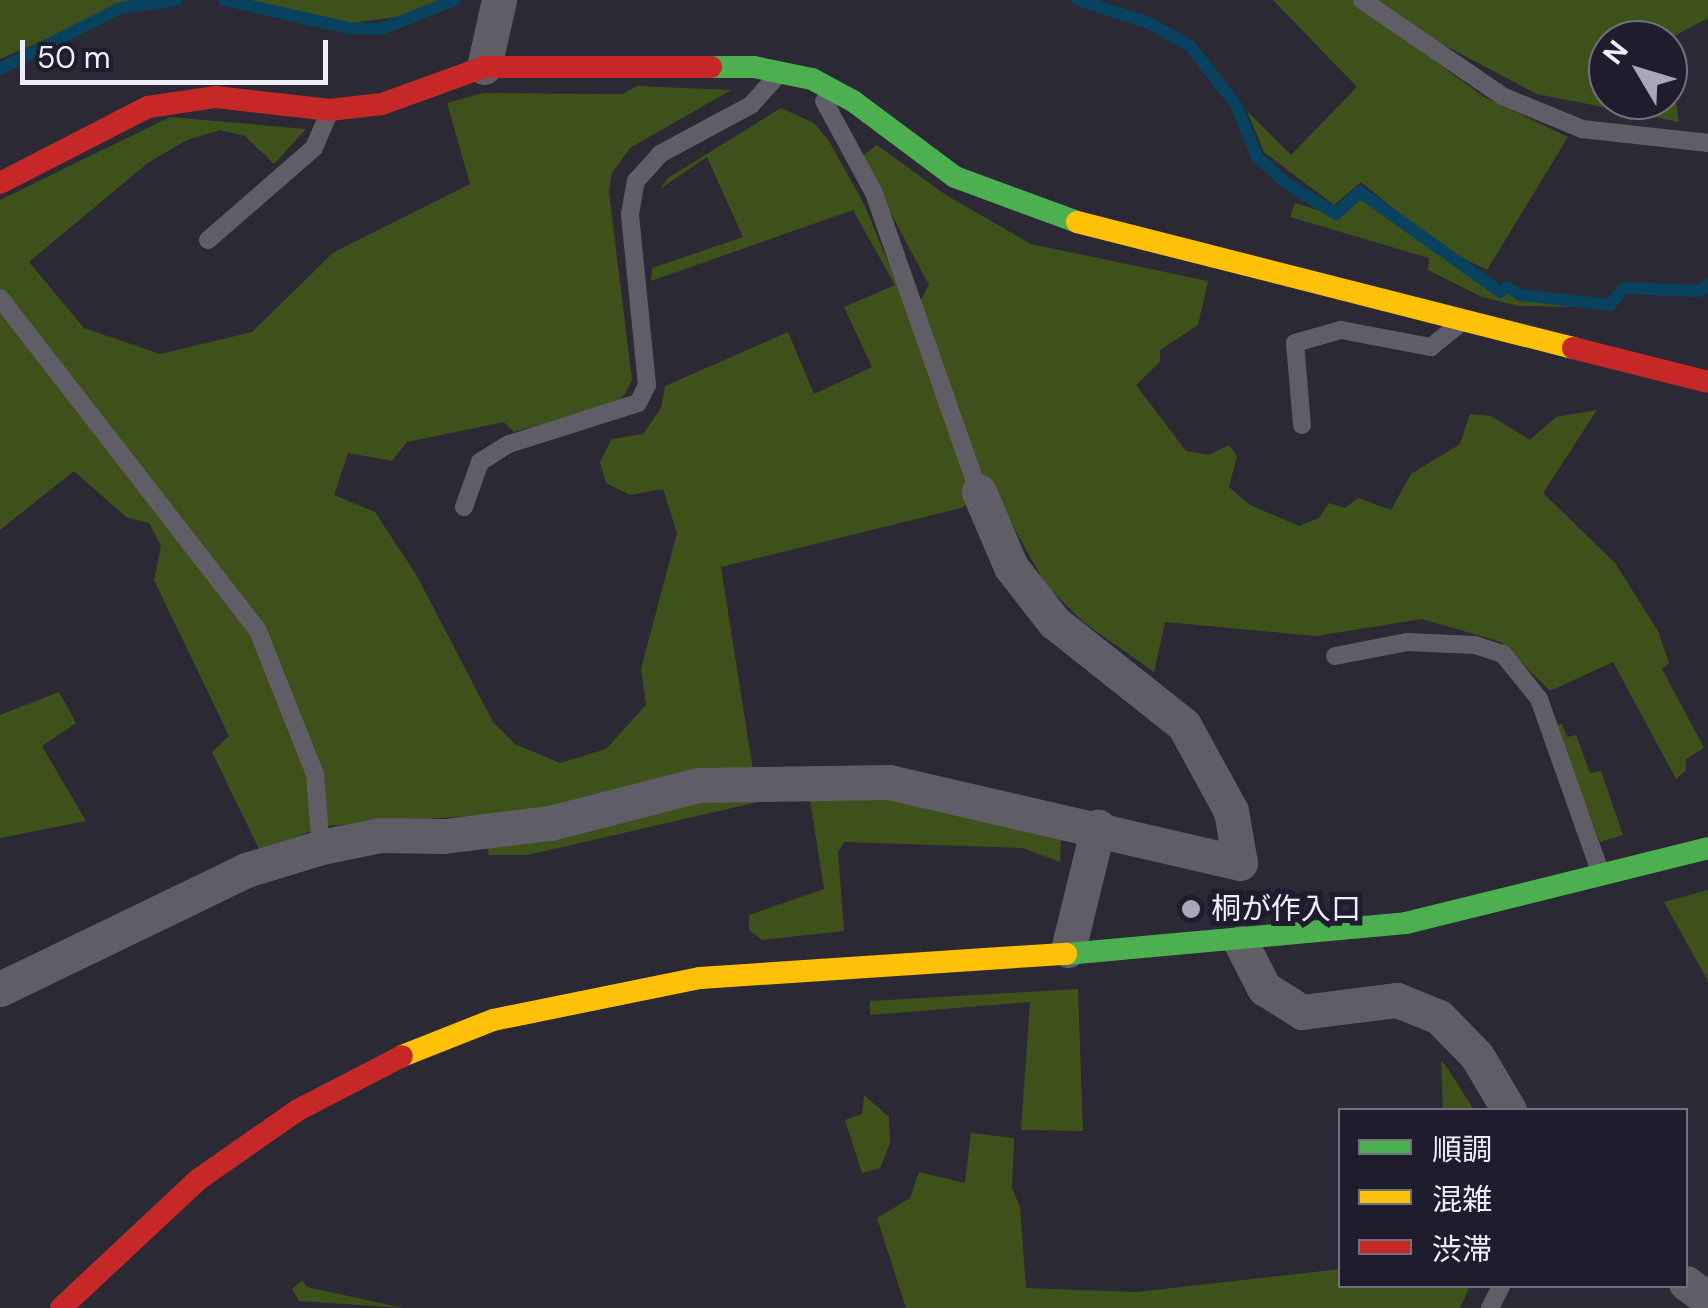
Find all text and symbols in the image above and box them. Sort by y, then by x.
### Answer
scale bar [25,20,332,82]
north arrow [1588,20,1688,120]
text: N [1595,33,1636,72]
text: 50 m [37,38,111,77]
place label: 桐が作入口 [1211,891,1361,927]
marker: 桐が作入口 [1180,898,1202,920]
legend [1338,1108,1688,1288]
text: 順調 [1432,1130,1492,1169]
text: 混雑 [1432,1180,1492,1219]
text: 渋滞 [1432,1230,1492,1269]

